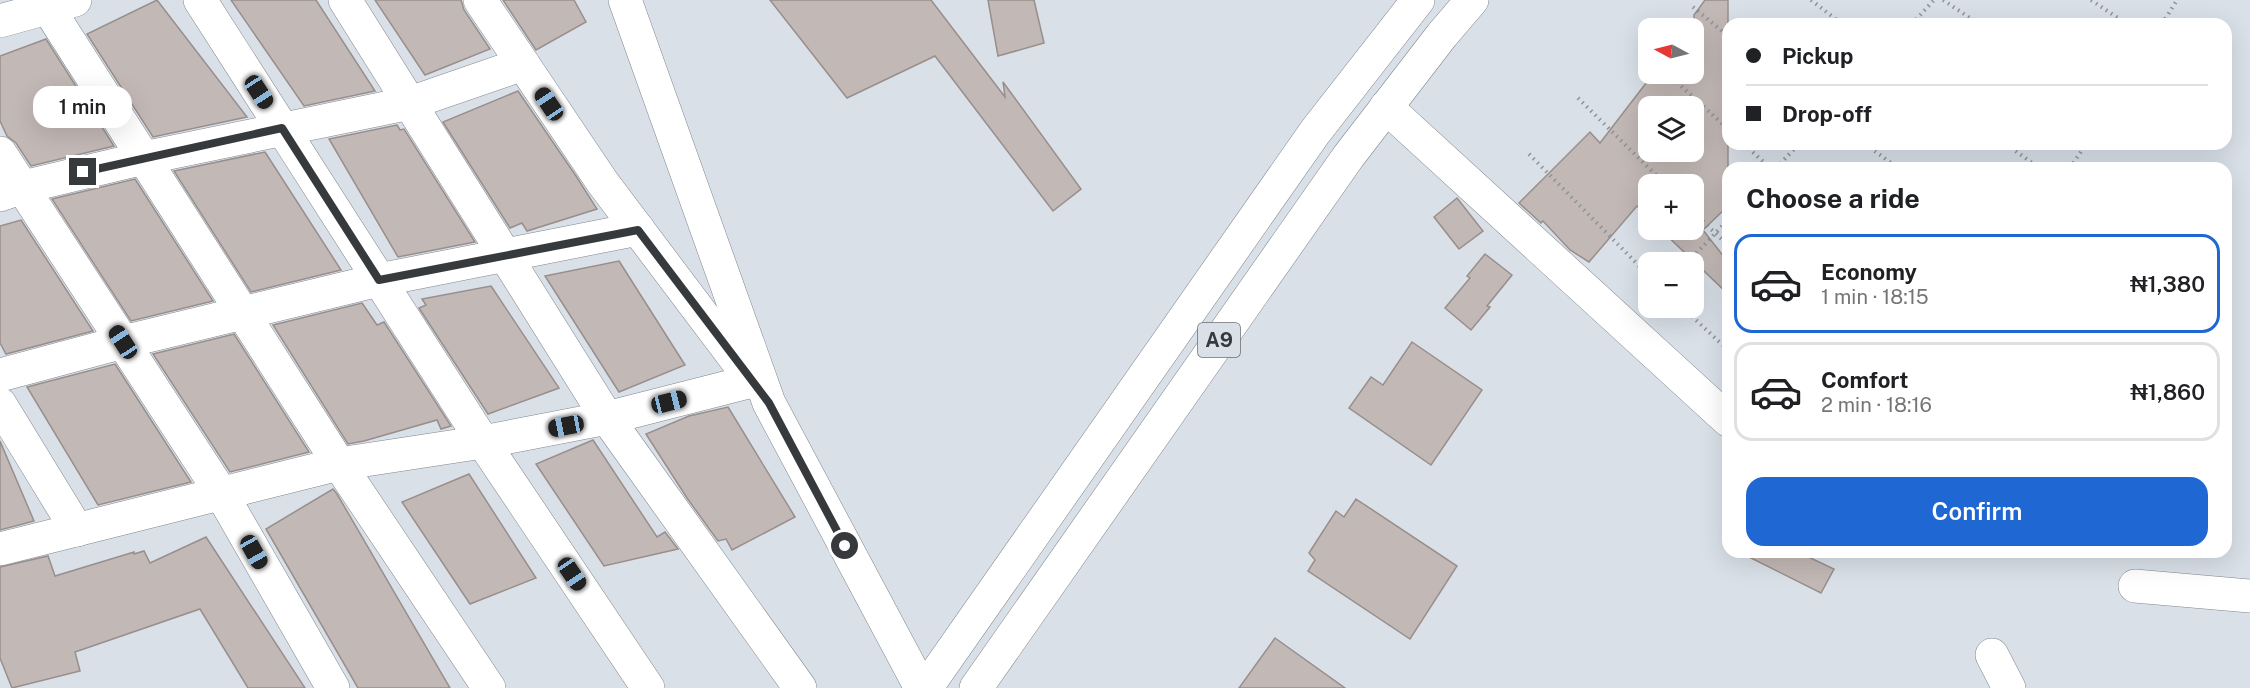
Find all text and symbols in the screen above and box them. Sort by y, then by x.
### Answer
north arrow [1638,18,1704,84]
map controls [1638,18,1704,318]
text: Pickup [1782,43,1853,69]
car [242,72,276,112]
car [531,84,567,124]
callout: 1 min [34,85,132,127]
text: 1 min [59,95,106,119]
button: layers [1638,96,1704,162]
text: Drop-off [1782,101,1872,127]
route end [69,158,96,185]
button: + [1638,174,1704,240]
text: Choose a ride [1746,182,1920,214]
button: − [1638,252,1704,318]
icon: car [1749,257,1803,311]
text: Economy [1821,259,1917,285]
text: ₦1,380 [2130,271,2205,297]
text: 1 min · 18:15 [1821,285,1929,309]
car [106,322,140,362]
road number: A9 [1198,323,1240,357]
icon: car [1749,365,1803,419]
text: Comfort [1821,367,1908,393]
text: ₦1,860 [2130,379,2205,405]
car [649,389,689,415]
text: 2 min · 18:16 [1821,393,1932,417]
car [547,414,585,438]
button: Confirm [1746,477,2208,546]
car [237,532,271,572]
route start [831,532,858,559]
car [554,554,590,594]

